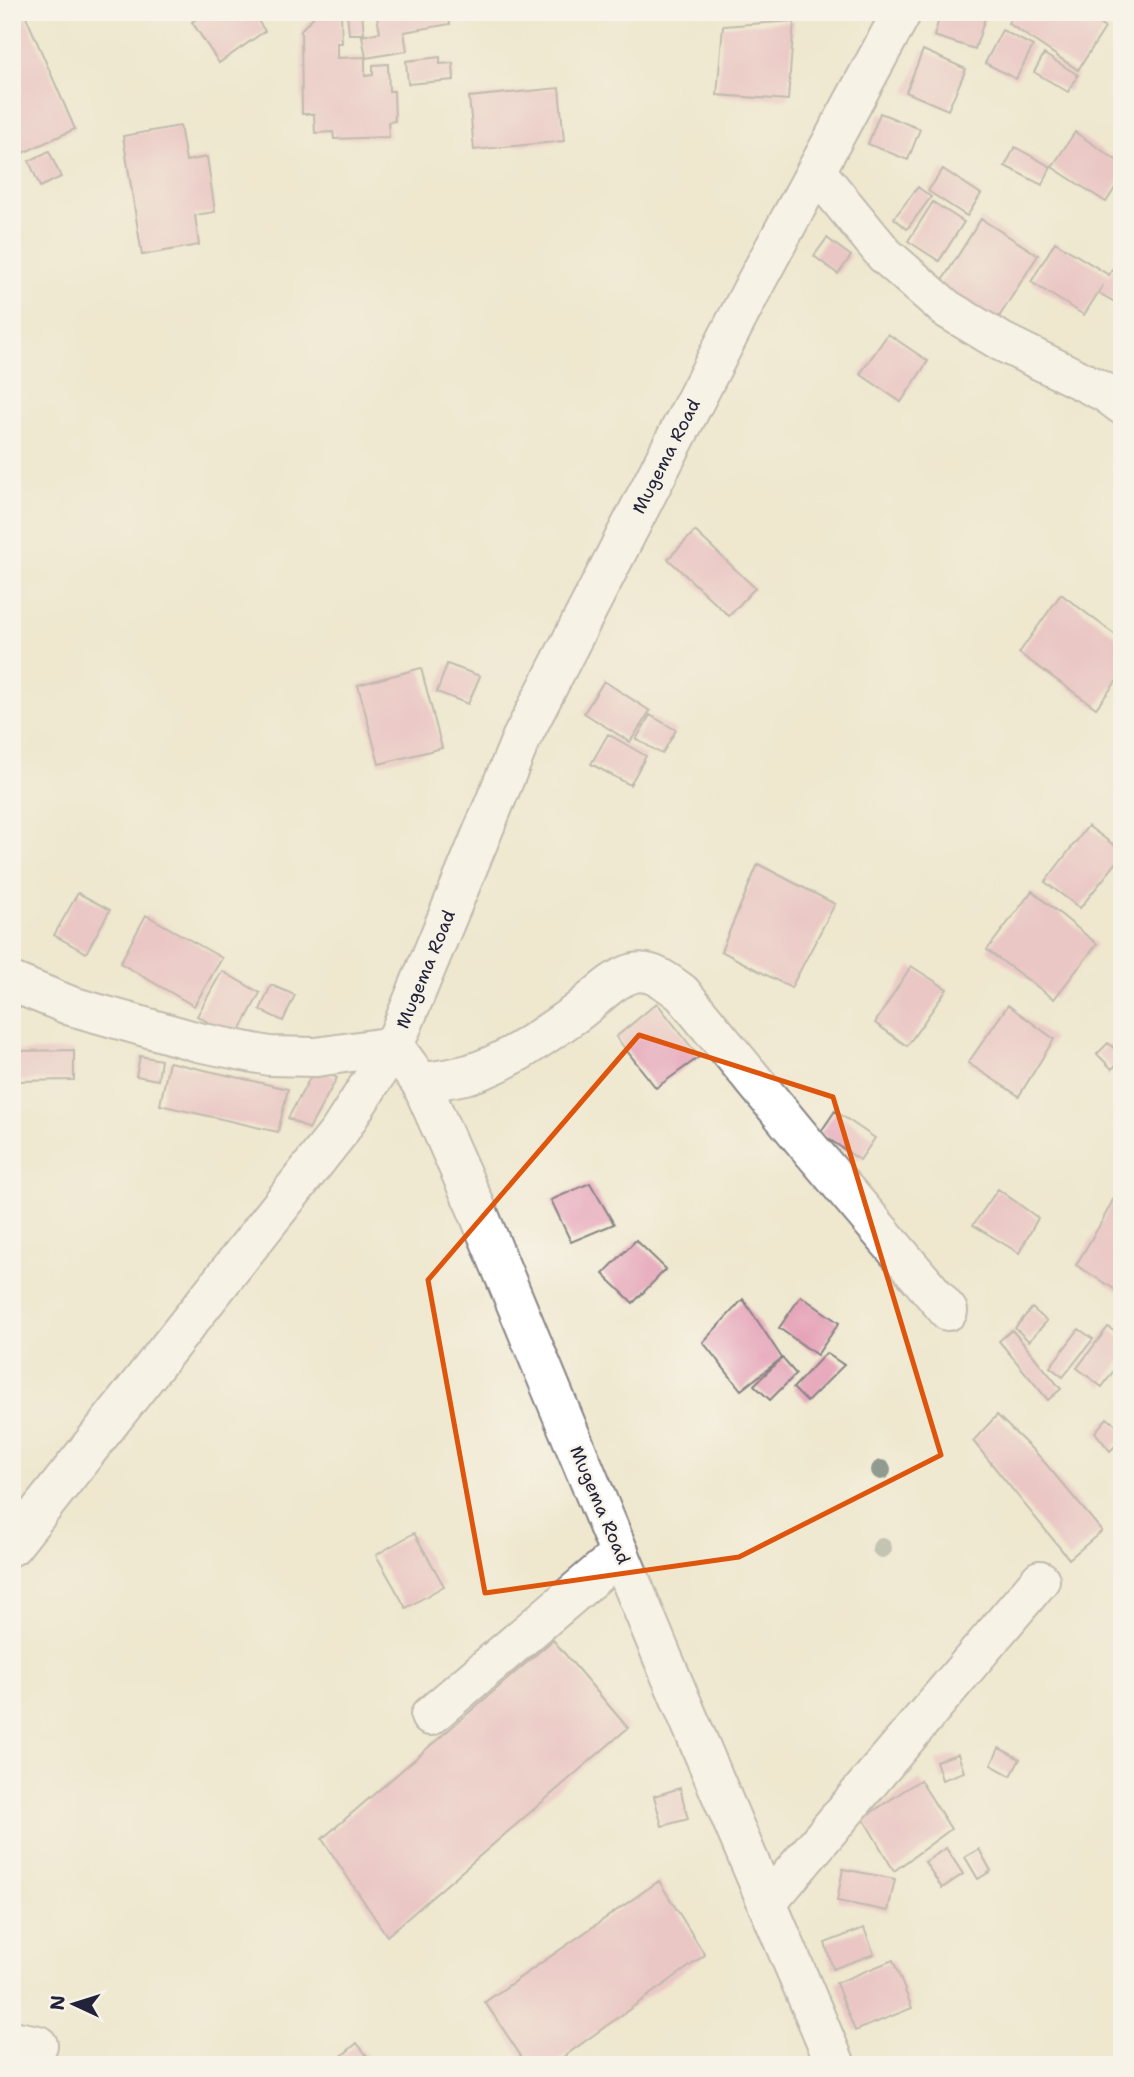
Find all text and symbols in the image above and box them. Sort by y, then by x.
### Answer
street label: Mugema Road [627,395,706,518]
street label: Mugema Road [390,906,461,1032]
street label: Mugema Road [564,1442,636,1568]
north arrow [38,1968,108,2038]
text: N [45,1994,71,2011]

